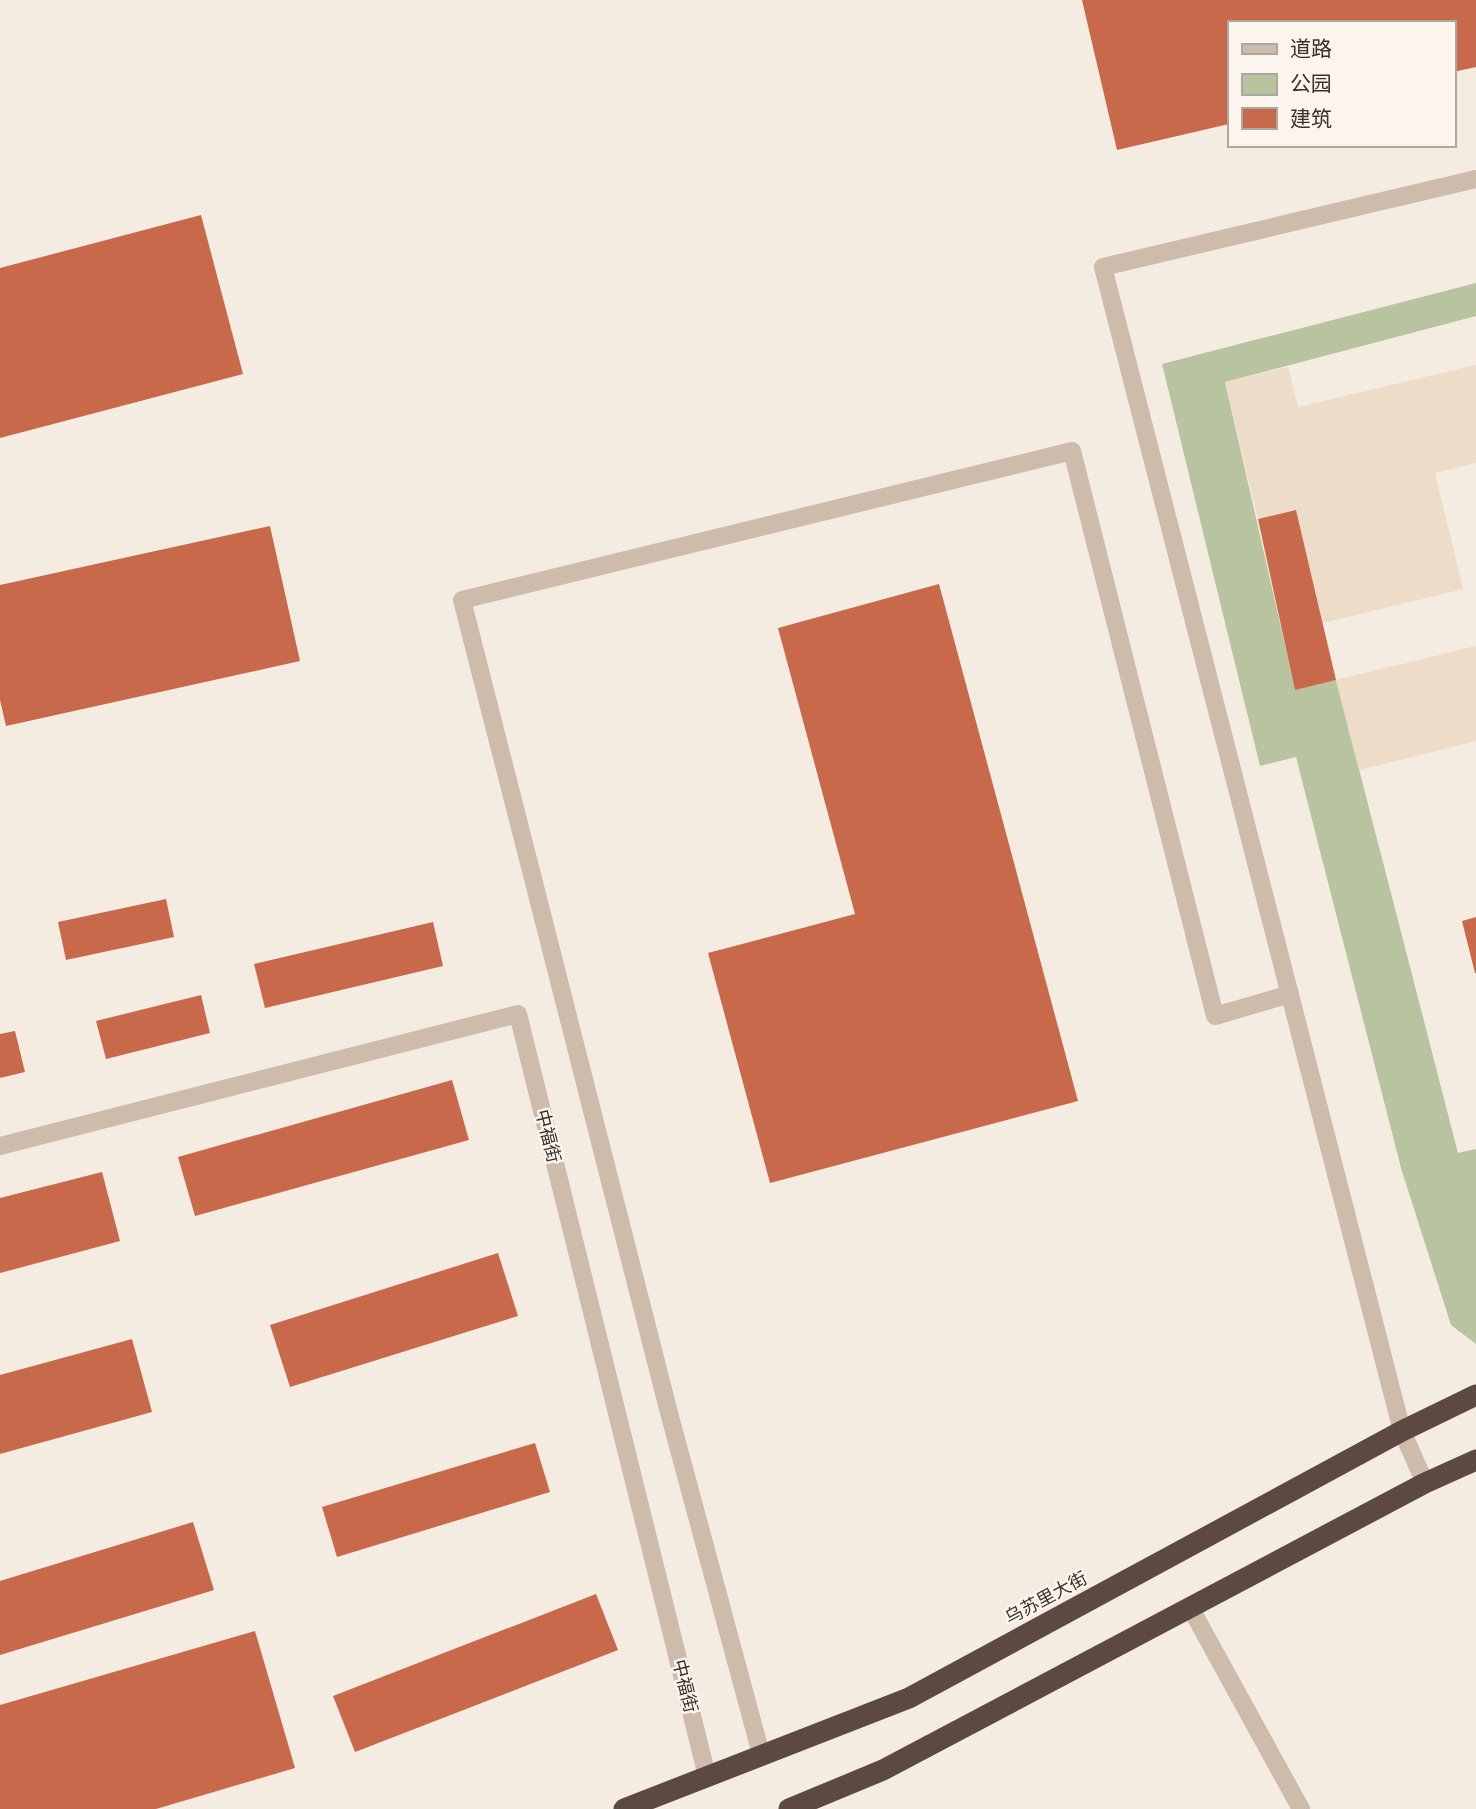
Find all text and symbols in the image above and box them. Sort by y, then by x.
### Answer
legend [1228,21,1455,147]
text: 道路 [1290,35,1332,61]
text: 公园 [1290,70,1332,96]
text: 建筑 [1290,105,1332,131]
street label: 中福街 [532,1107,566,1165]
street label: 乌苏里大街 [1001,1566,1090,1628]
street label: 中福街 [669,1657,703,1715]

